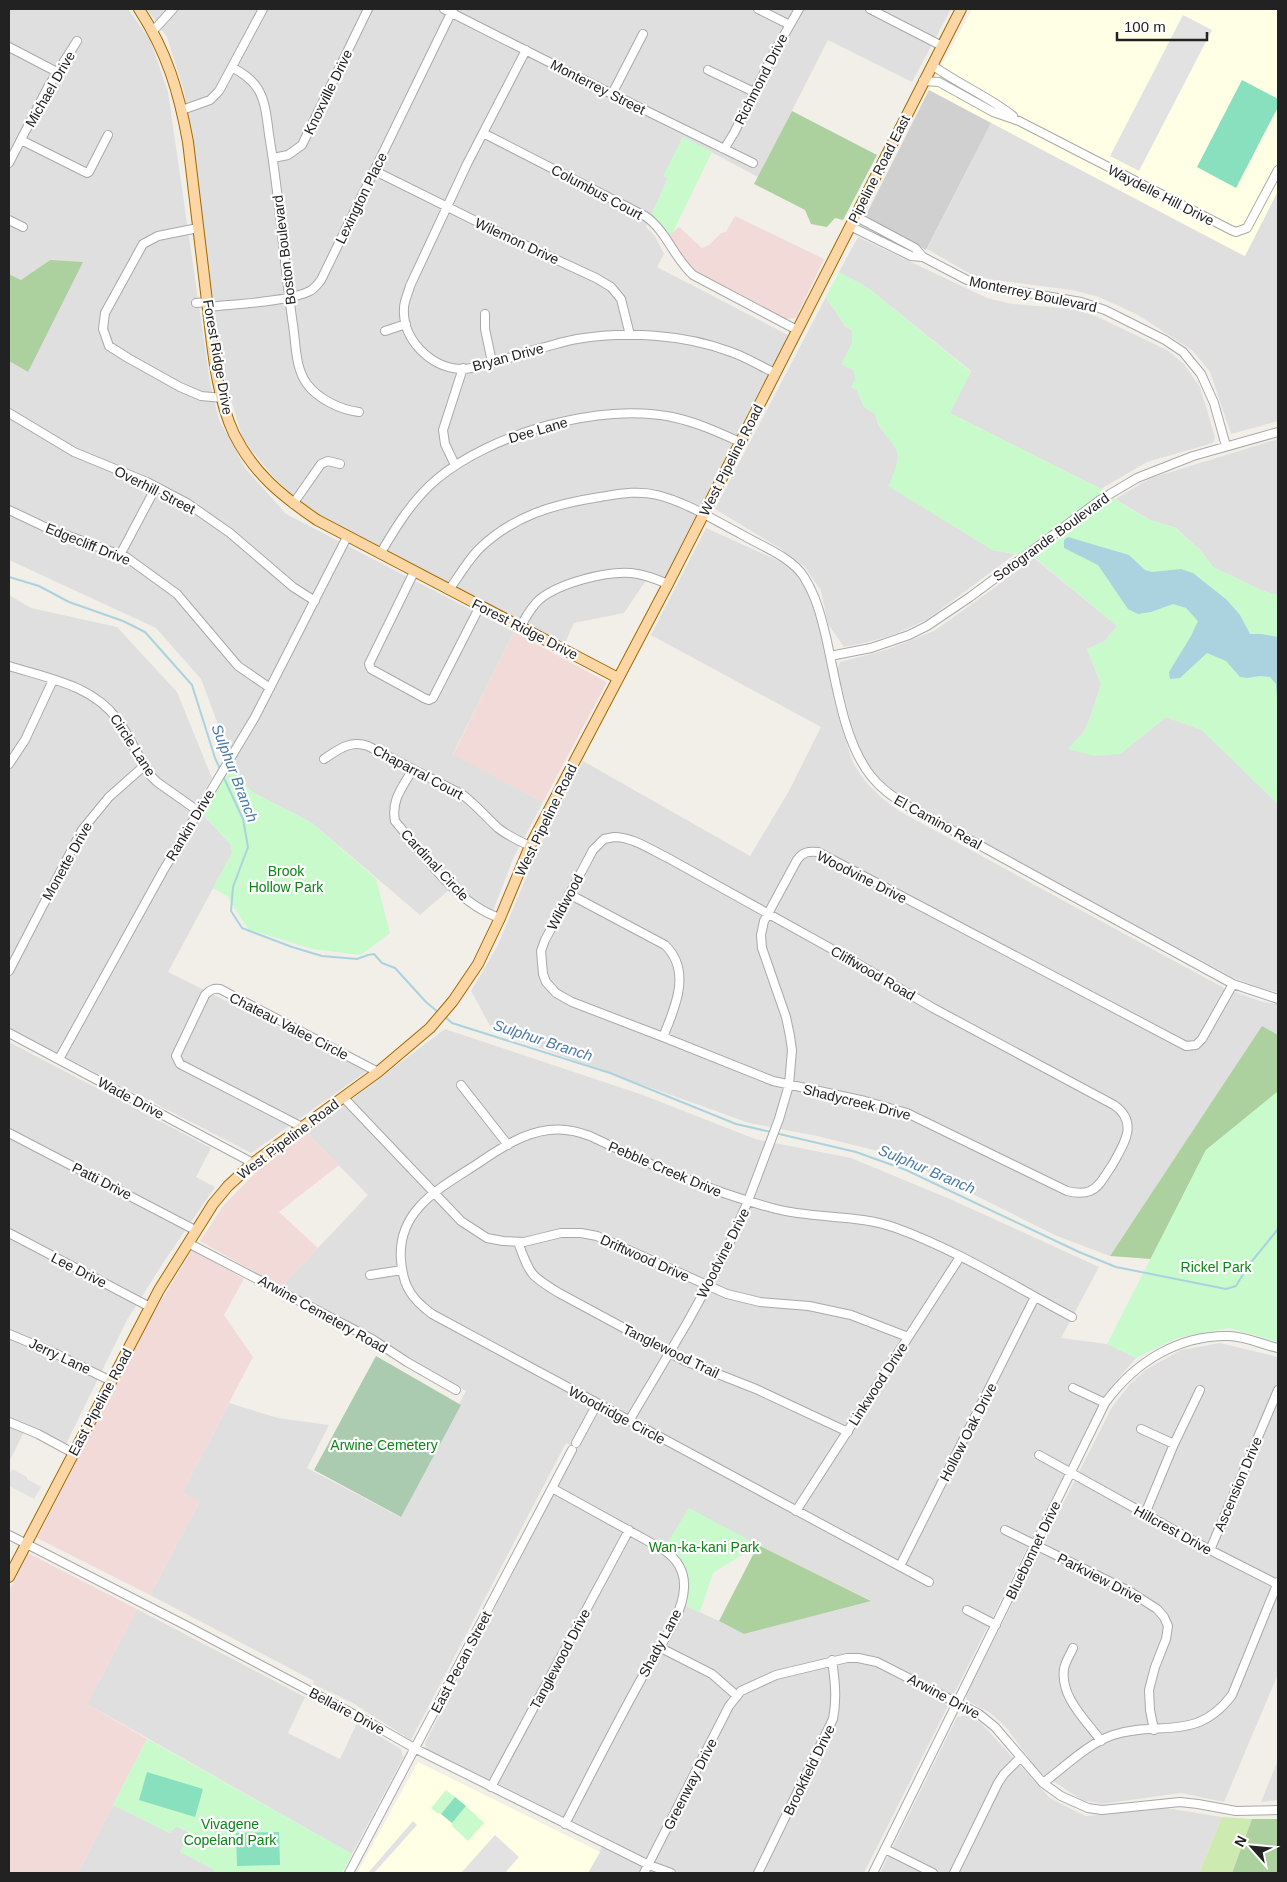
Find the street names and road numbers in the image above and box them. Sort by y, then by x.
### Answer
street label: Richmond Drive [731,31,791,127]
street label: Knoxville Drive [301,47,356,137]
street label: Michael Drive [22,48,78,130]
street label: Monterrey Street [548,56,648,118]
street label: Pipeline Road East [845,112,913,226]
street label: Lexington Place [332,150,390,246]
street label: Columbus Court [549,161,646,223]
street label: Waydelle Hill Drive [1105,161,1217,229]
street label: Boston Boulevard [269,194,299,306]
street label: Wilemon Drive [472,215,562,268]
street label: Monterrey Boulevard [968,273,1098,315]
street label: Forest Ridge Drive [200,298,236,416]
street label: Bryan Drive [471,340,546,374]
street label: West Pipeline Road [696,402,766,518]
street label: Dee Lane [507,414,570,446]
street label: Overhill Street [112,463,198,517]
street label: Sotogrande Boulevard [990,490,1112,584]
street label: Edgecliff Drive [43,520,133,568]
street label: Forest Ridge Drive [469,595,581,663]
street label: Circle Lane [107,711,159,779]
street label: Chaparral Court [370,742,466,802]
street label: West Pipeline Road [512,761,580,879]
street label: Rankin Drive [163,786,218,863]
street label: El Camino Real [892,791,984,853]
street label: Monette Drive [39,819,95,903]
street label: Cardinal Circle [398,826,472,904]
street label: Woodvine Drive [814,847,910,907]
street label: Wildwood [544,871,586,933]
street label: Cliffwood Road [828,942,918,1004]
street label: Chateau Valee Circle [227,989,351,1063]
street label: Wade Drive [95,1074,167,1122]
street label: Shadycreek Drive [801,1081,913,1123]
street label: West Pipeline Road [234,1096,342,1182]
street label: Pebble Creek Drive [606,1138,724,1200]
street label: Patti Drive [70,1159,135,1203]
street label: Woodvine Drive [693,1205,753,1301]
street label: Driftwood Drive [598,1231,692,1285]
street label: Lee Drive [49,1249,110,1291]
street label: Arwine Cemetery Road [256,1272,390,1356]
street label: Tanglewood Trail [620,1321,722,1381]
street label: Jerry Lane [27,1335,94,1377]
street label: Linkwood Drive [845,1339,911,1428]
street label: East Pipeline Road [65,1346,135,1458]
street label: Hollow Oak Drive [936,1380,1000,1484]
street label: Woodridge Circle [566,1383,668,1447]
street label: Ascension Drive [1211,1434,1265,1534]
street label: Bluebonnet Drive [1002,1498,1064,1602]
street label: Hillcrest Drive [1131,1502,1215,1558]
street label: Parkview Drive [1055,1550,1145,1606]
street label: Tanglewood Drive [527,1606,593,1712]
street label: Shady Lane [635,1606,685,1680]
street label: East Pecan Street [427,1608,495,1716]
street label: Arwine Drive [905,1670,983,1722]
street label: Bellaire Drive [306,1684,388,1738]
street label: Brookfield Drive [780,1722,838,1818]
street label: Greenway Drive [660,1735,720,1832]

